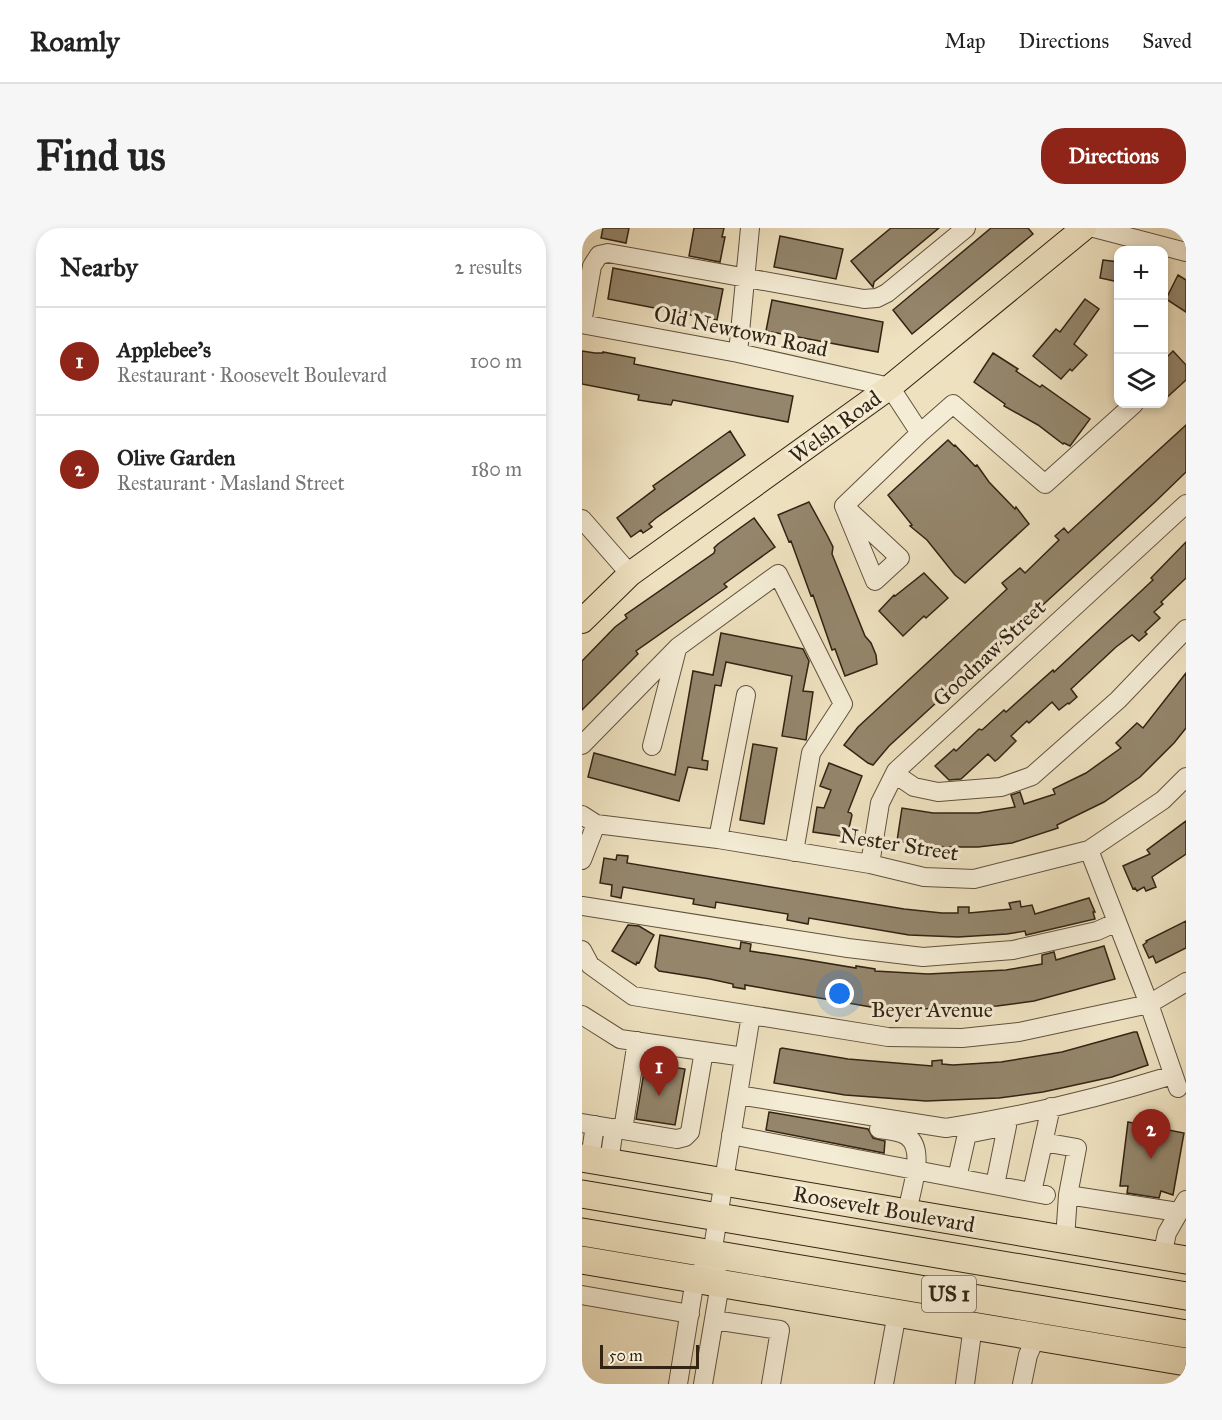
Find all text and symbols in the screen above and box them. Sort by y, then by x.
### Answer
text: Roamly [30,24,119,59]
text: Map [945,28,986,54]
text: Directions [1019,28,1109,54]
text: Saved [1142,28,1192,54]
button: Directions [1041,128,1186,184]
text: Find us [36,130,166,182]
map controls [1114,246,1168,408]
button: + [1114,246,1168,300]
text: Nearby [60,251,138,283]
text: 2 results [454,255,522,279]
street label: Old Newtown Road [652,299,830,363]
button: − [1114,300,1168,354]
text: Applebee's [117,336,211,363]
text: 1 [76,349,83,373]
text: 100 m [470,349,522,373]
button: layers [1114,354,1168,408]
text: Restaurant · Roosevelt Boulevard [117,363,387,387]
street label: Welsh Road [784,385,886,469]
text: Olive Garden [117,444,235,471]
text: 2 [75,457,84,481]
text: 180 m [471,457,522,481]
text: Restaurant · Masland Street [117,471,345,495]
street label: Goodnaw Street [927,594,1051,712]
street label: Nester Street [838,821,961,867]
your location [825,979,854,1008]
street label: Beyer Avenue [871,996,993,1023]
pin: 1 [640,1046,679,1096]
pin: 2 [1132,1110,1170,1159]
street label: Roosevelt Boulevard [791,1180,977,1238]
road number: US 1 [922,1276,976,1312]
scale bar [600,1342,699,1370]
text: 50 m [609,1346,643,1365]

